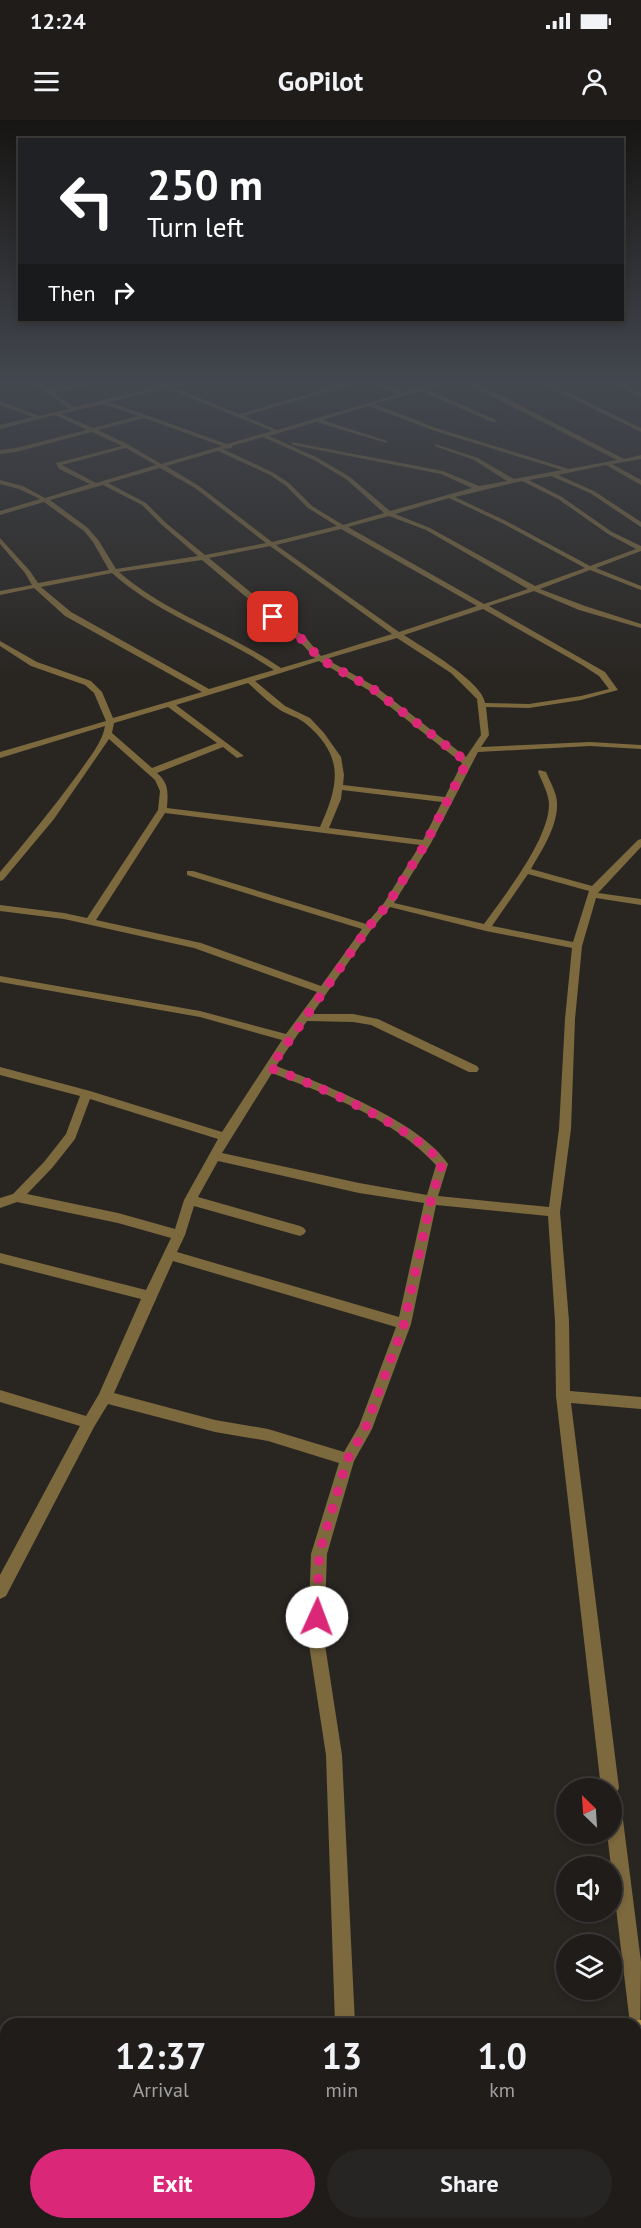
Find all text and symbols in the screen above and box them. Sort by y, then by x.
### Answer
text: 12:24 [30,7,86,35]
text: GoPilot [278,64,363,98]
icon: menu [30,65,63,98]
icon: person [578,65,611,98]
text: 250 m [147,157,263,212]
icon: left [48,162,126,240]
text: Turn left [147,210,244,244]
icon: right [107,276,140,309]
text: Then [48,279,95,307]
pin [247,591,298,642]
icon: arrive [256,600,289,633]
position arrow [285,1585,349,1649]
north arrow [556,1778,622,1844]
map controls [556,1778,622,2000]
button: sound [556,1856,622,1922]
button: layers [556,1934,622,2000]
text: 12:37 [115,2032,206,2079]
text: 13 [321,2032,362,2079]
text: 1.0 [477,2032,527,2079]
text: Arrival [133,2077,189,2103]
text: min [326,2077,358,2103]
text: km [489,2077,515,2103]
button: Exit [30,2149,315,2218]
button: Share [327,2149,612,2218]

